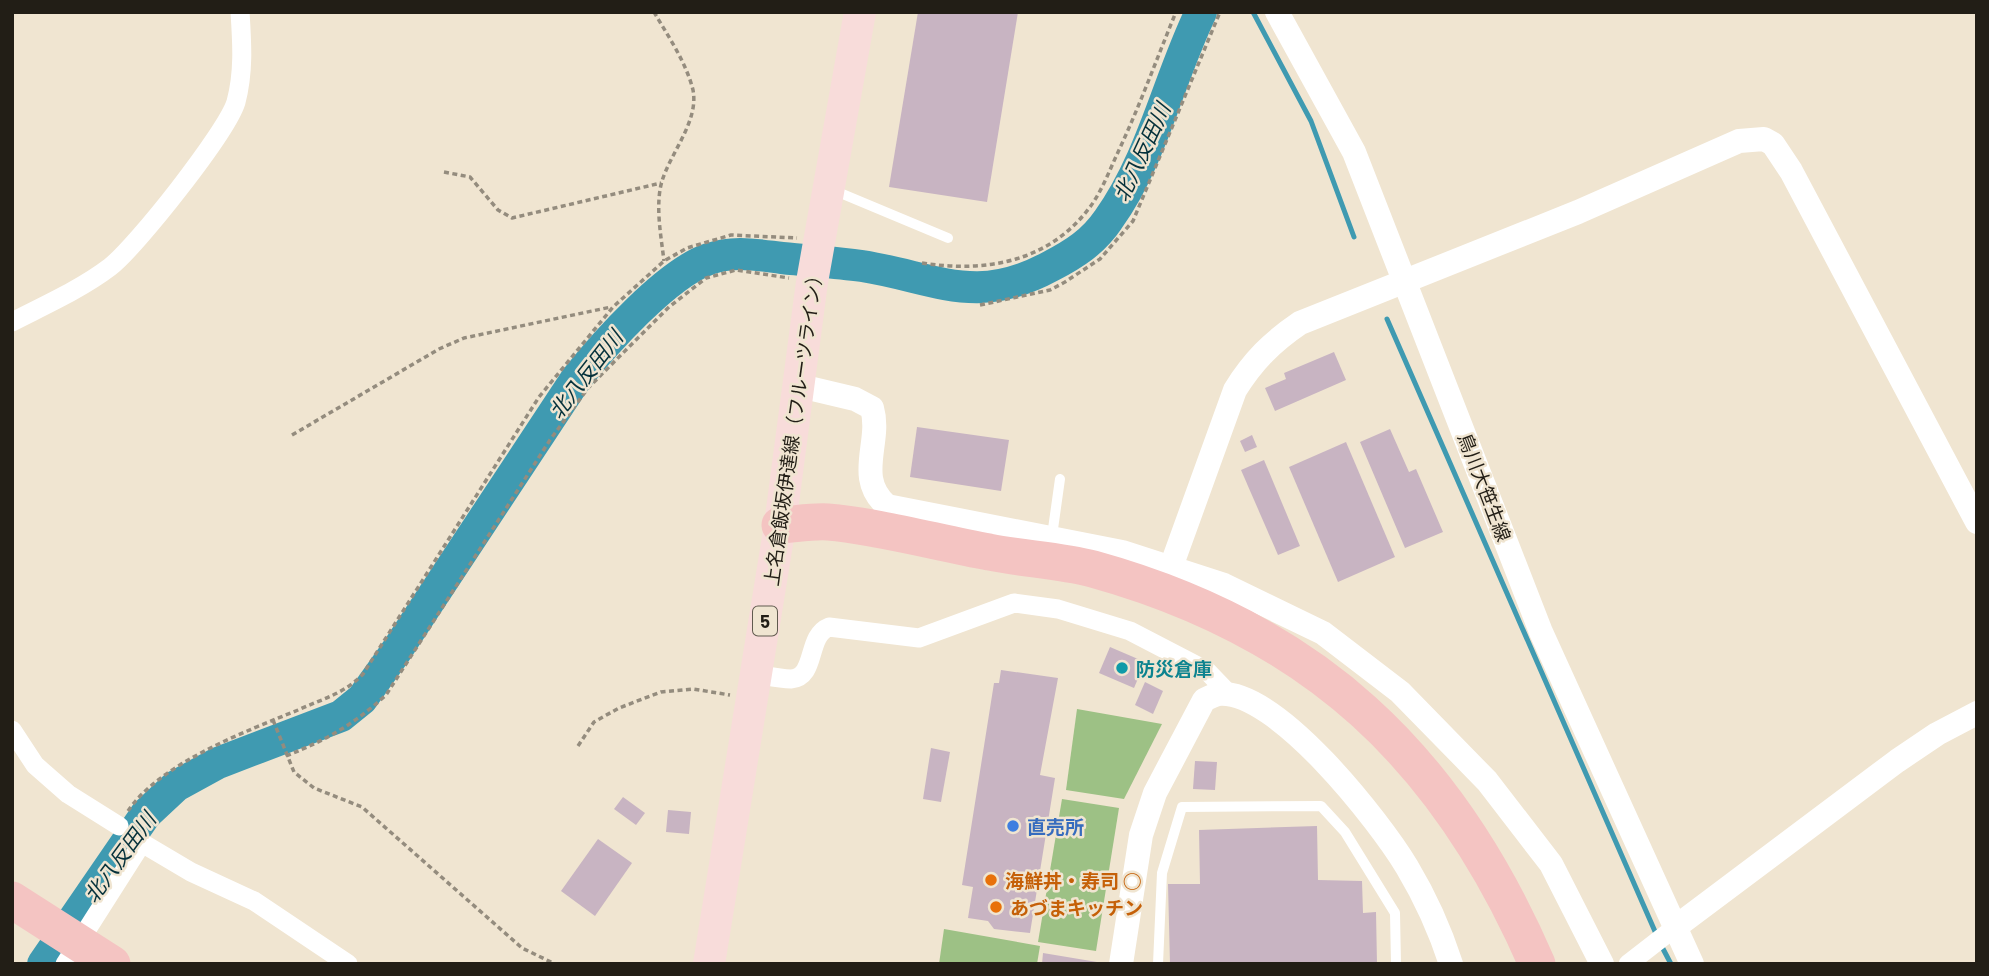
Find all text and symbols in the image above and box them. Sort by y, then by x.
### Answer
water label: 北八反田川 [1107,97,1175,205]
street label: 上名倉飯坂伊達線（フルーツライン） [759,265,827,587]
water label: 北八反田川 [543,323,628,423]
street label: 鳥川大笹生線 [1454,430,1516,544]
road number: 5 [753,606,777,636]
place label: 防災倉庫 [1136,657,1212,680]
marker: 防災倉庫 [1114,660,1130,676]
water label: 北八反田川 [78,806,161,907]
place label: 直売所 [1027,815,1084,838]
marker: 直売所 [1005,818,1021,834]
place label: 海鮮丼・寿司 ○ [1005,869,1142,892]
marker: 海鮮丼・寿司 ○ [983,872,999,888]
place label: あづまキッチン [1010,896,1143,919]
marker: あづまキッチン [988,899,1004,915]

